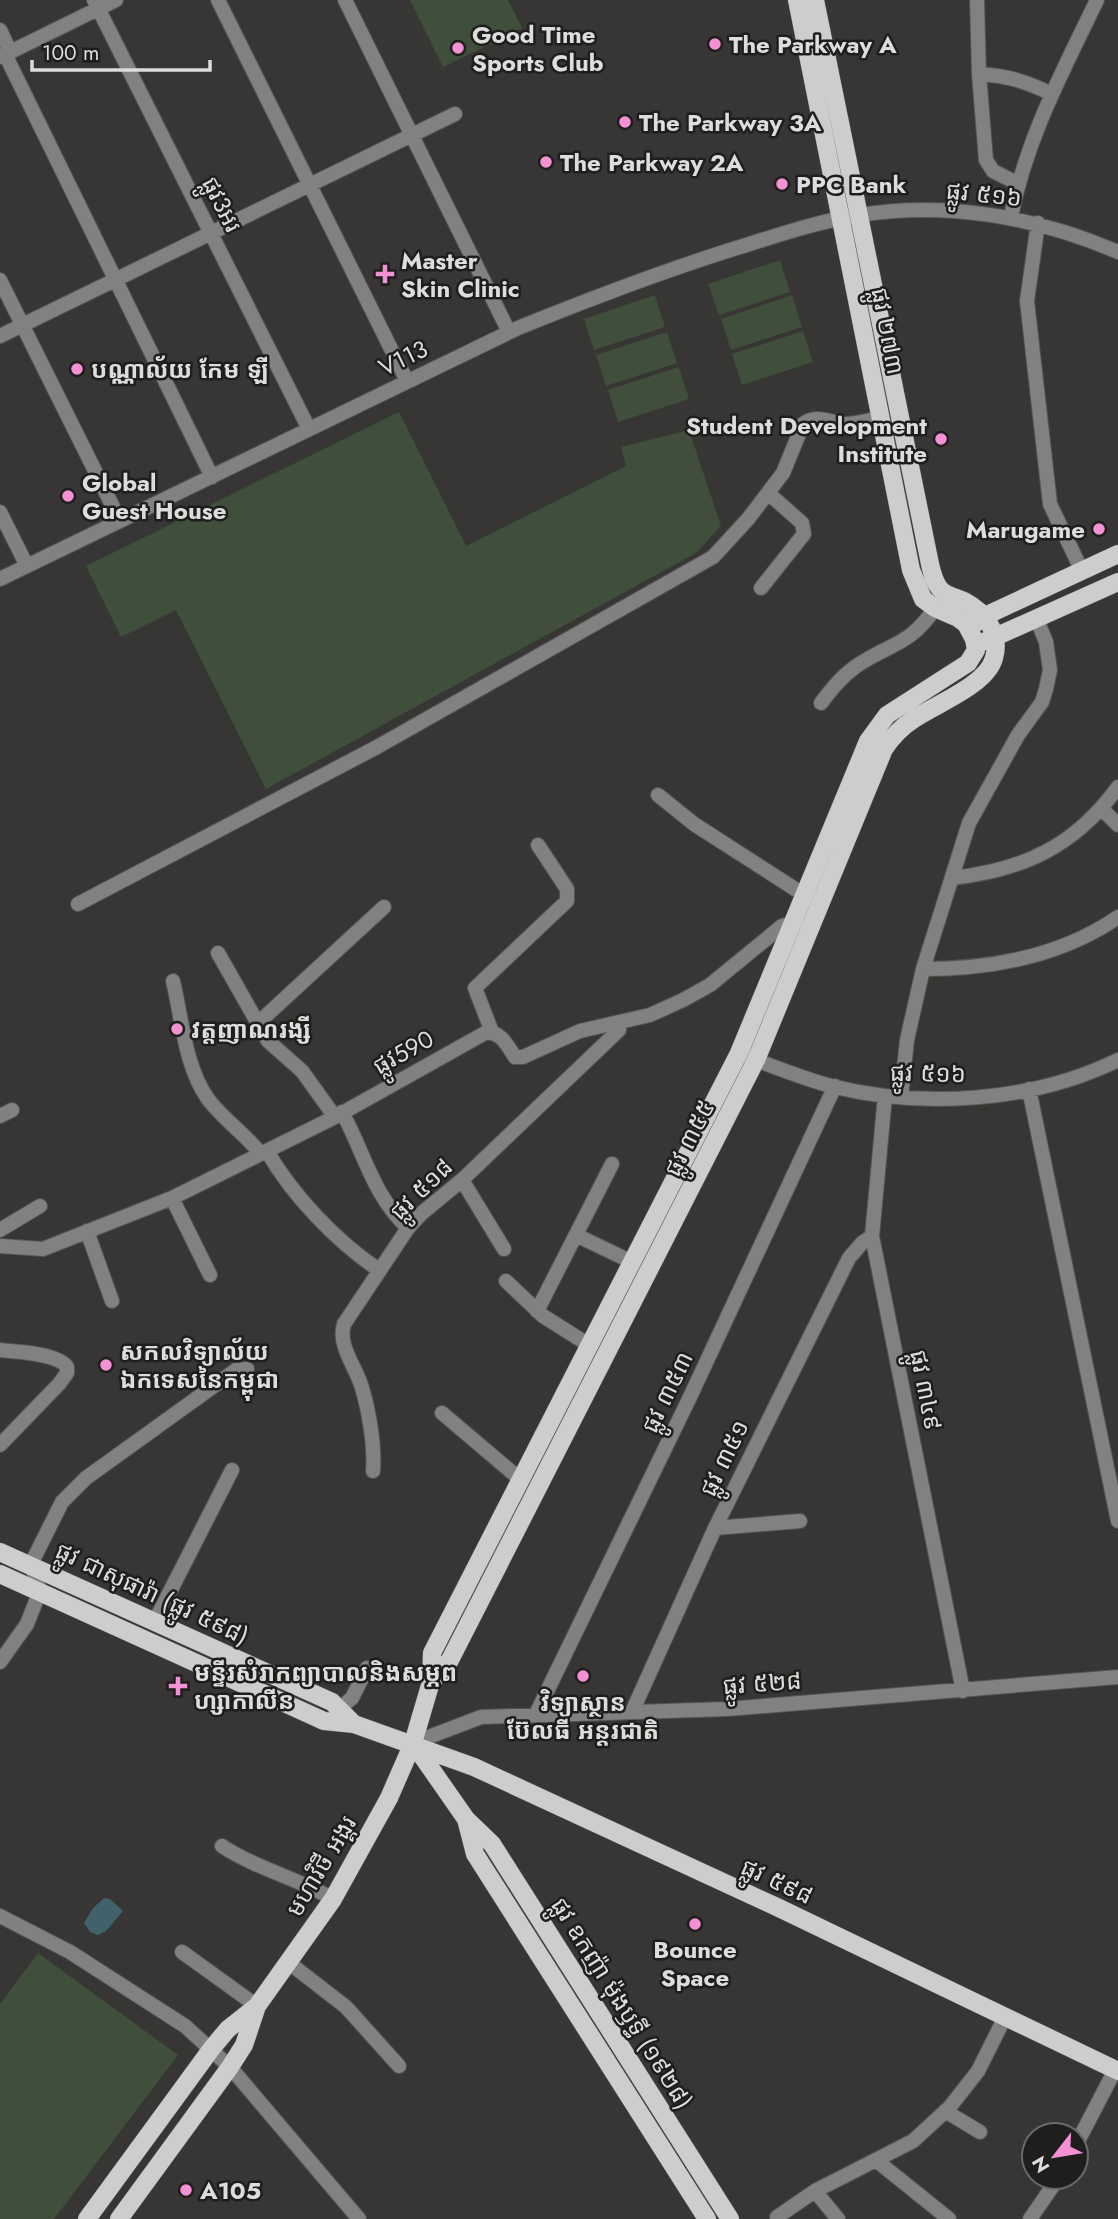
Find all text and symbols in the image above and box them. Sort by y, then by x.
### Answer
place label: Good Time Sports Club [472,17,604,80]
place label: The Parkway A [729,27,897,62]
scale bar [32,28,210,72]
marker: The Parkway A [707,36,723,52]
text: 100 m [42,38,99,68]
marker: Good Time Sports Club [450,40,466,56]
place label: The Parkway 3A [639,105,822,140]
marker: The Parkway 3A [617,114,633,130]
place label: The Parkway 2A [560,145,744,180]
marker: The Parkway 2A [538,154,554,170]
place label: PPC Bank [796,167,907,202]
street label: ផ្លូវ3អរ [189,170,251,240]
street label: ផ្លូវ ៥១៦ [944,173,1024,220]
marker: PPC Bank [774,176,790,192]
place label: Master Skin Clinic [401,243,520,306]
marker: Master Skin Clinic [375,264,395,284]
street label: ផ្លូវ ២៧៣ [857,285,914,378]
street label: V113 [373,331,433,385]
place label: បណ្ណាល័យ កែម ឡី [91,352,269,387]
marker: បណ្ណាល័យ កែម ឡី [69,361,85,377]
place label: Student Development Institute [686,408,927,471]
marker: Student Development Institute [933,431,949,447]
place label: Global Guest House [82,465,226,528]
marker: Global Guest House [60,488,76,504]
place label: Marugame [966,512,1085,547]
marker: Marugame [1091,521,1107,537]
place label: វត្តញាណរង្សី [191,1012,311,1047]
marker: វត្តញាណរង្សី [169,1021,185,1037]
street label: ផ្លូវ590 [366,1021,442,1087]
street label: ផ្លូវ ៥១៦ [890,1055,966,1096]
street label: ផ្លូវ ៣៥៥ [655,1094,728,1185]
street label: ផ្លូវ ៥១៨ [382,1150,464,1232]
place label: សកលវិទ្យាល័យ ឯកទេសនៃកម្ពុជា [120,1334,279,1401]
street label: ផ្លូវ ៣៥៣ [632,1345,706,1441]
street label: ផ្លូវ ៣៤៩ [896,1347,951,1434]
marker: សកលវិទ្យាល័យ ឯកទេសនៃកម្ពុជា [98,1357,114,1373]
street label: ផ្លូវ ៣៥១ [690,1414,762,1504]
street label: ផ្លូវ ជាសុផារ៉ា (ផ្លូវ ៥៩៨) [47,1533,254,1658]
place label: មន្ទីរសំរាកព្យាបាលនិងសម្ភព ហ្សាកាលីន [194,1655,457,1718]
street label: ផ្លូវ ៥២៨ [721,1663,803,1708]
marker: វិទ្យាស្ថាន ប៊ែលធី អន្ដរជាតិ [575,1668,591,1684]
marker: មន្ទីរសំរាកព្យាបាលនិងសម្ភព ហ្សាកាលីន [168,1676,188,1696]
place label: វិទ្យាស្ថាន ប៊ែលធី អន្ដរជាតិ [507,1685,659,1748]
street label: មហាវិថី អង្គរ [277,1809,365,1923]
street label: ផ្លូវ ៥៩៨ [733,1849,819,1918]
street label: ផ្លូវ ឧកញ៉ា ម៉ុងឫទ្ធី (១៩២៨) [538,1890,701,2118]
marker: Bounce Space [687,1916,703,1932]
place label: Bounce Space [653,1932,737,1995]
north arrow [1020,2121,1090,2191]
text: N [1025,2151,1056,2178]
place label: A105 [199,2173,261,2208]
marker: A105 [178,2182,194,2198]

